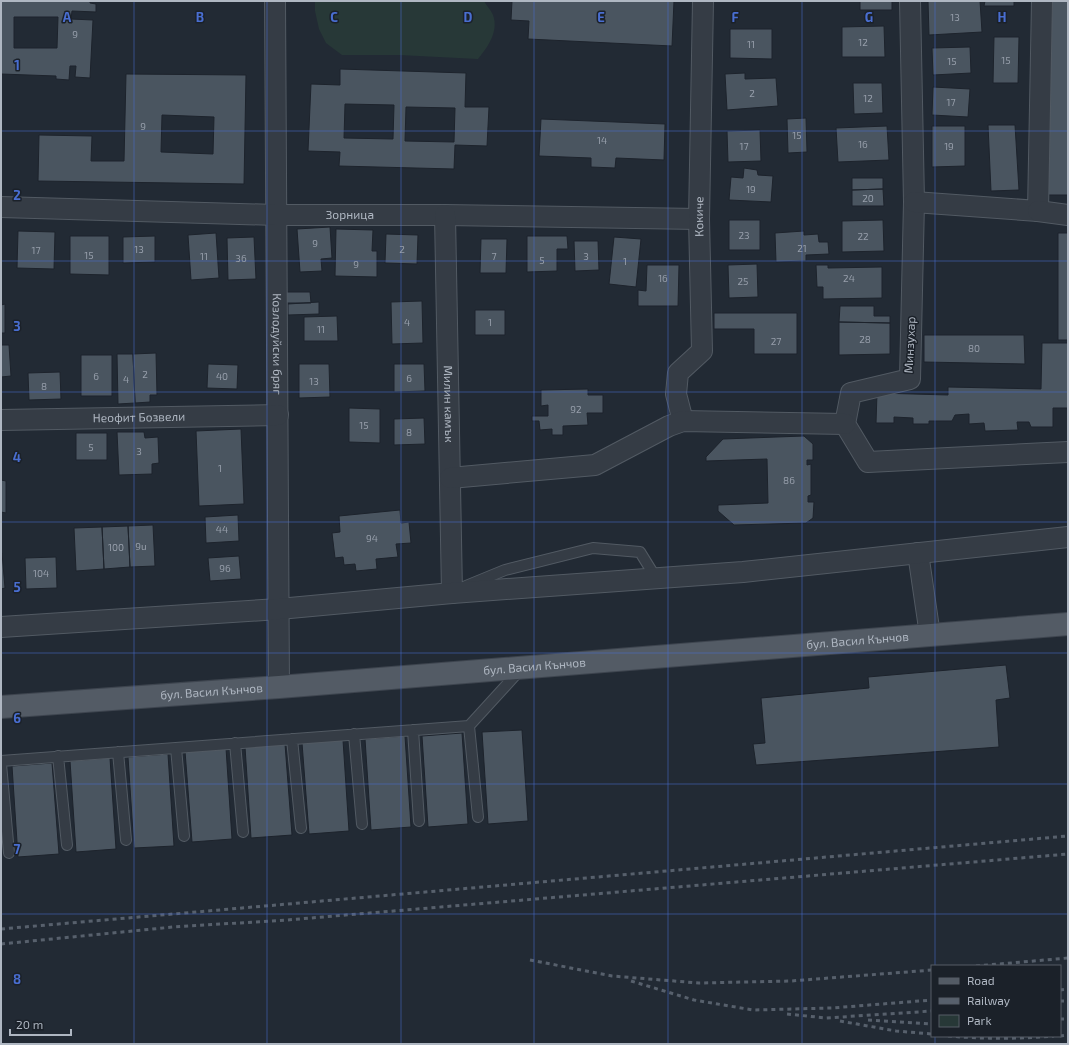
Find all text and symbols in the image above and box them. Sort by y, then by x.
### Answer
text: A [63,9,72,25]
text: B [196,9,204,25]
text: C [330,9,338,25]
text: D [464,9,473,25]
text: E [597,9,605,25]
text: F [731,9,739,25]
text: G [865,9,873,25]
text: H [998,9,1007,25]
house number: 13 [950,11,960,23]
house number: 9 [72,28,78,40]
house number: 12 [858,36,868,48]
house number: 11 [747,38,755,50]
house number: 15 [1001,54,1011,66]
house number: 15 [947,55,957,67]
text: 1 [14,57,20,73]
house number: 2 [749,87,755,99]
house number: 12 [863,92,873,104]
house number: 17 [946,96,956,108]
house number: 9 [140,120,146,132]
house number: 15 [792,129,802,141]
house number: 14 [597,134,607,146]
house number: 16 [858,138,868,150]
house number: 17 [739,140,749,152]
house number: 19 [944,140,954,152]
house number: 19 [746,183,756,195]
text: 2 [13,187,21,203]
house number: 20 [862,192,874,204]
street label: Кокиче [691,196,705,237]
street label: Зорница [326,207,374,221]
house number: 23 [738,229,750,241]
house number: 22 [857,230,869,242]
house number: 9 [312,237,318,249]
house number: 21 [797,242,807,254]
house number: 13 [134,243,144,255]
house number: 2 [399,243,405,255]
house number: 17 [31,244,41,256]
house number: 15 [84,249,94,261]
house number: 11 [200,250,208,262]
house number: 7 [491,250,497,262]
house number: 3 [583,250,589,262]
house number: 36 [235,252,247,264]
house number: 5 [539,254,545,266]
house number: 1 [623,255,627,267]
house number: 9 [353,258,359,270]
house number: 16 [658,272,668,284]
house number: 24 [843,272,855,284]
house number: 25 [738,275,748,287]
street label: Козлодуйски бряг [270,293,285,395]
house number: 4 [404,316,410,328]
house number: 1 [488,316,492,328]
street label: Минзухар [901,316,918,374]
text: 3 [13,318,21,334]
house number: 11 [317,323,325,335]
house number: 28 [859,333,871,345]
house number: 27 [771,335,781,347]
house number: 80 [968,342,980,354]
street label: Милин камък [442,365,457,443]
house number: 2 [142,368,148,380]
house number: 6 [93,370,99,382]
house number: 40 [216,370,228,382]
house number: 6 [406,372,412,384]
house number: 4 [123,373,129,385]
house number: 13 [309,375,319,387]
house number: 8 [41,380,47,392]
house number: 92 [570,403,582,415]
street label: Неофит Бозвели [93,409,185,424]
house number: 15 [359,419,369,431]
house number: 8 [406,426,412,438]
house number: 5 [88,441,94,453]
house number: 3 [136,445,142,457]
text: 4 [13,449,21,465]
house number: 1 [218,462,222,474]
house number: 86 [783,474,795,486]
house number: 44 [216,523,228,535]
house number: 94 [366,532,378,544]
house number: 9u [135,540,147,552]
house number: 100 [108,541,124,553]
house number: 96 [219,562,231,574]
house number: 104 [33,567,49,579]
text: 5 [13,579,21,595]
street label: бул. Васил Кънчов [806,629,909,651]
street label: бул. Васил Кънчов [483,655,586,677]
street label: бул. Васил Кънчов [160,680,263,702]
text: 6 [13,710,21,726]
text: 7 [14,841,21,857]
legend [931,965,1061,1037]
text: 8 [13,971,21,987]
text: Road [967,973,995,987]
text: Railway [967,993,1011,1007]
scale bar [10,1011,71,1037]
text: Park [967,1013,992,1027]
text: 20 m [16,1017,43,1031]

